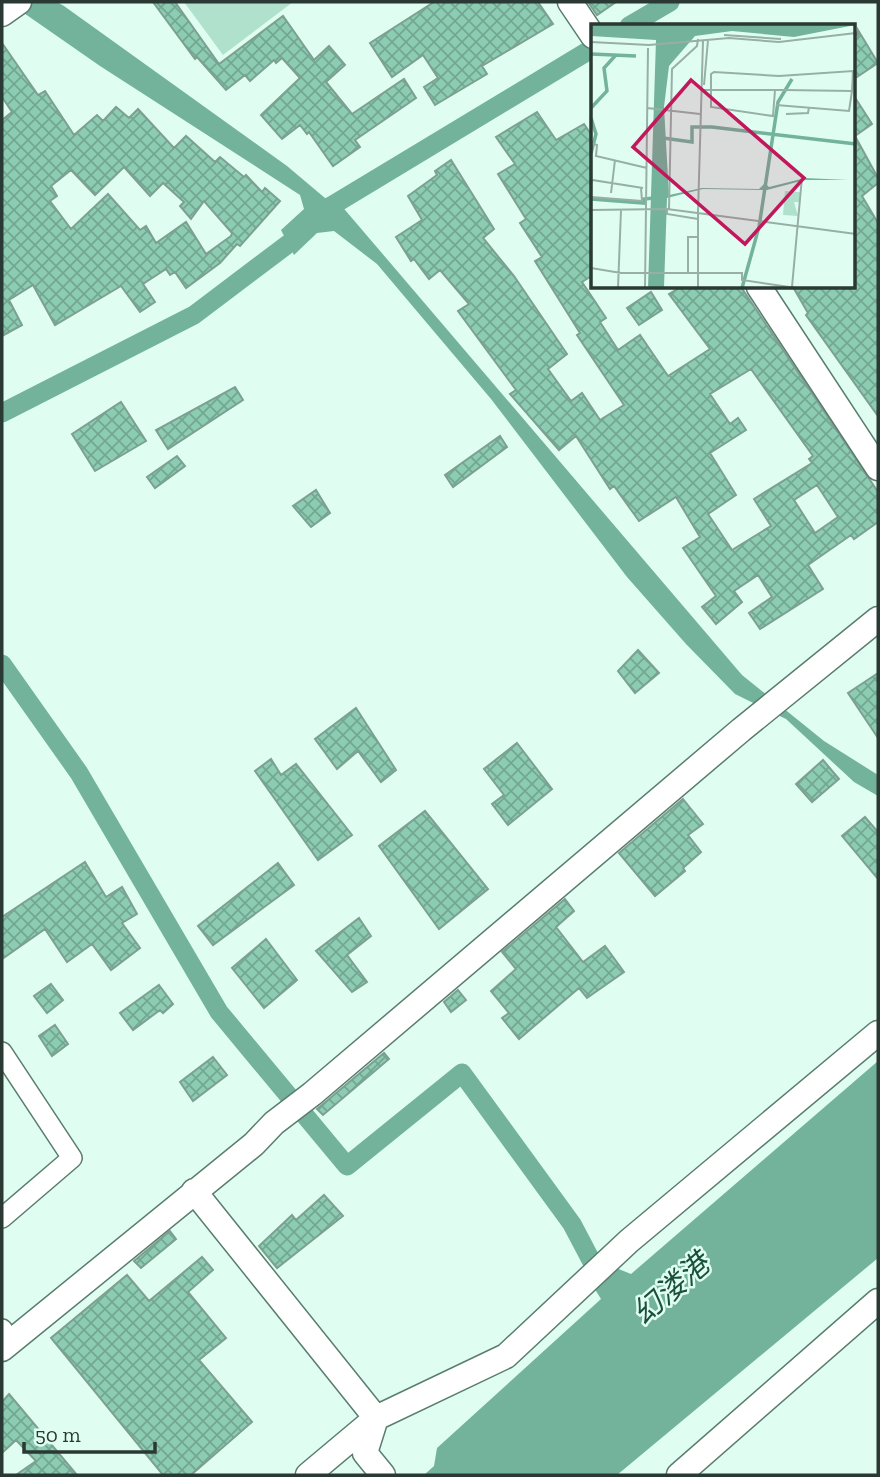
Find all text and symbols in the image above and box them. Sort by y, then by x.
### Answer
inset map [591,24,856,289]
water label: 幻溇港 [625,1243,720,1332]
scale bar [24,1410,156,1454]
text: 50 m [35,1422,81,1447]

